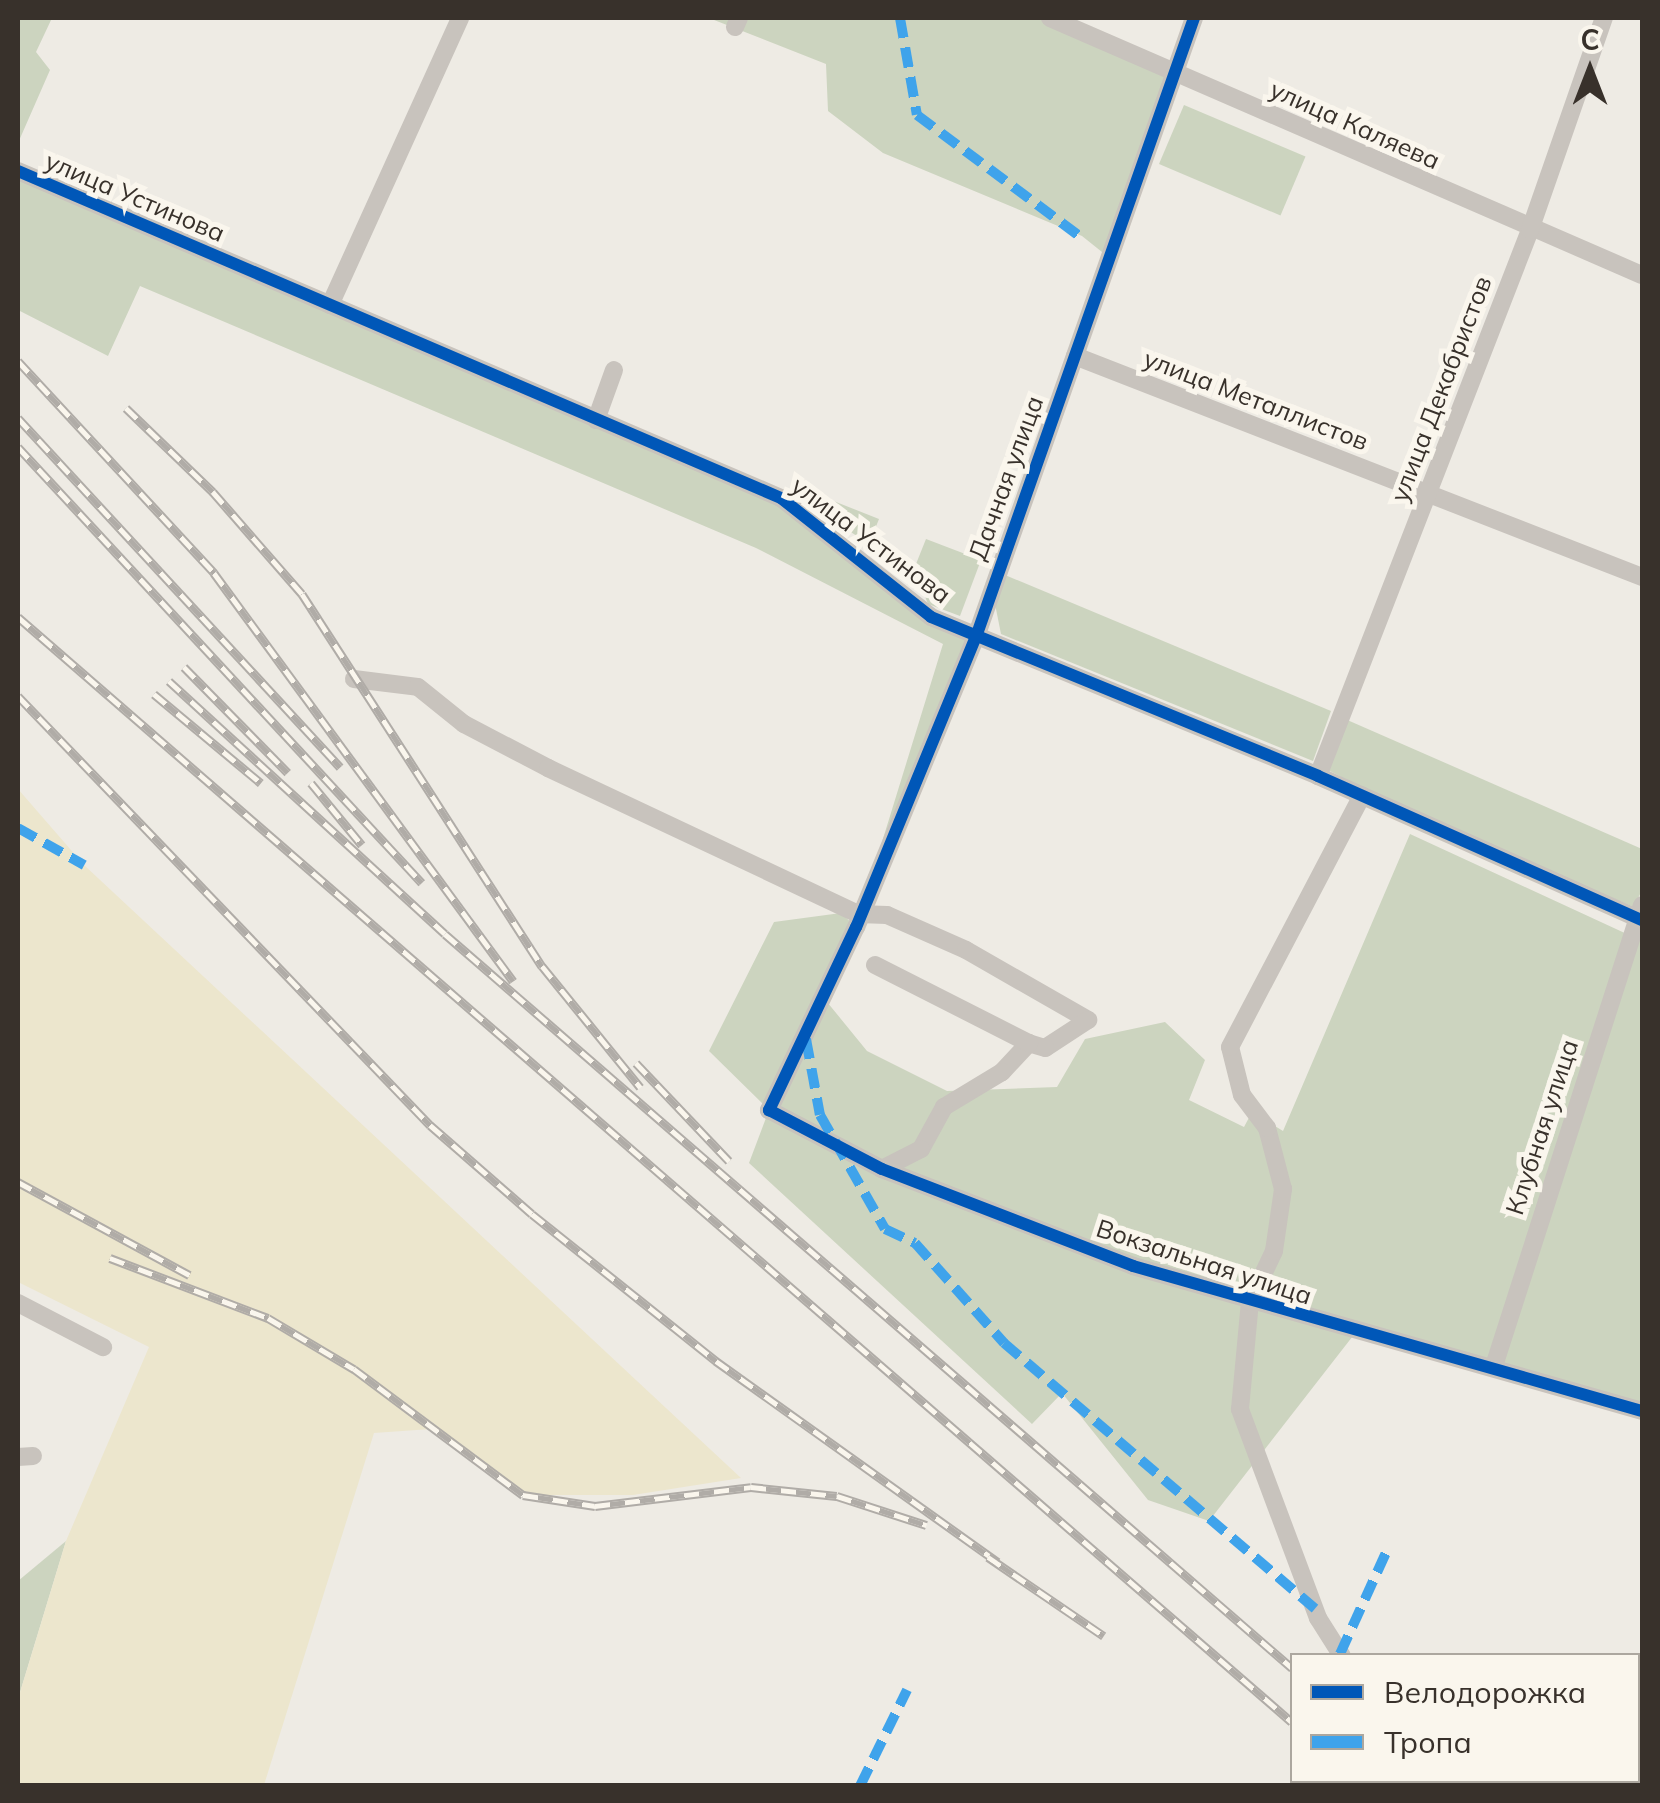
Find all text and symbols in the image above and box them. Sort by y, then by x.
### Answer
north arrow [1540,20,1640,120]
text: С [1580,22,1600,57]
street label: улица Каляева [1266,74,1444,176]
street label: улица Устинова [41,146,229,248]
street label: улица Декабристов [1384,272,1498,506]
street label: улица Металлистов [1140,343,1372,457]
street label: Дачная улица [962,392,1050,564]
street label: улица Устинова [785,470,957,610]
street label: Клубная улица [1500,1036,1584,1218]
street label: Вокзальная улица [1093,1213,1315,1311]
legend [1290,1653,1640,1783]
text: Велодорожка [1384,1673,1586,1711]
text: Тропа [1384,1723,1472,1761]

